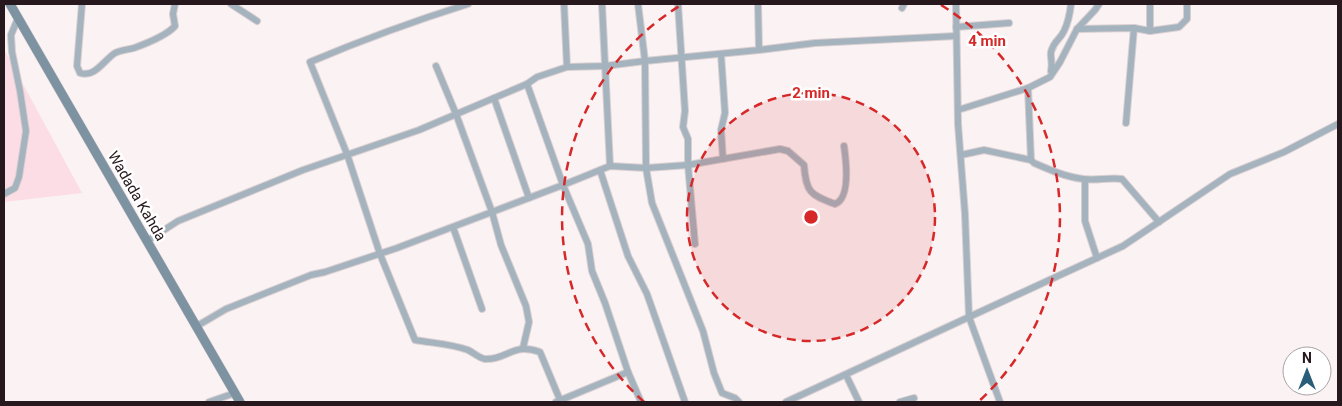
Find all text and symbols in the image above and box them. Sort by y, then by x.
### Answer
text: 4 min [968,32,1006,50]
text: 2 min [792,84,830,102]
street label: Wadada Kahda [104,148,170,244]
centre of rings [802,208,820,226]
north arrow [1282,346,1332,396]
text: N [1302,350,1312,366]

